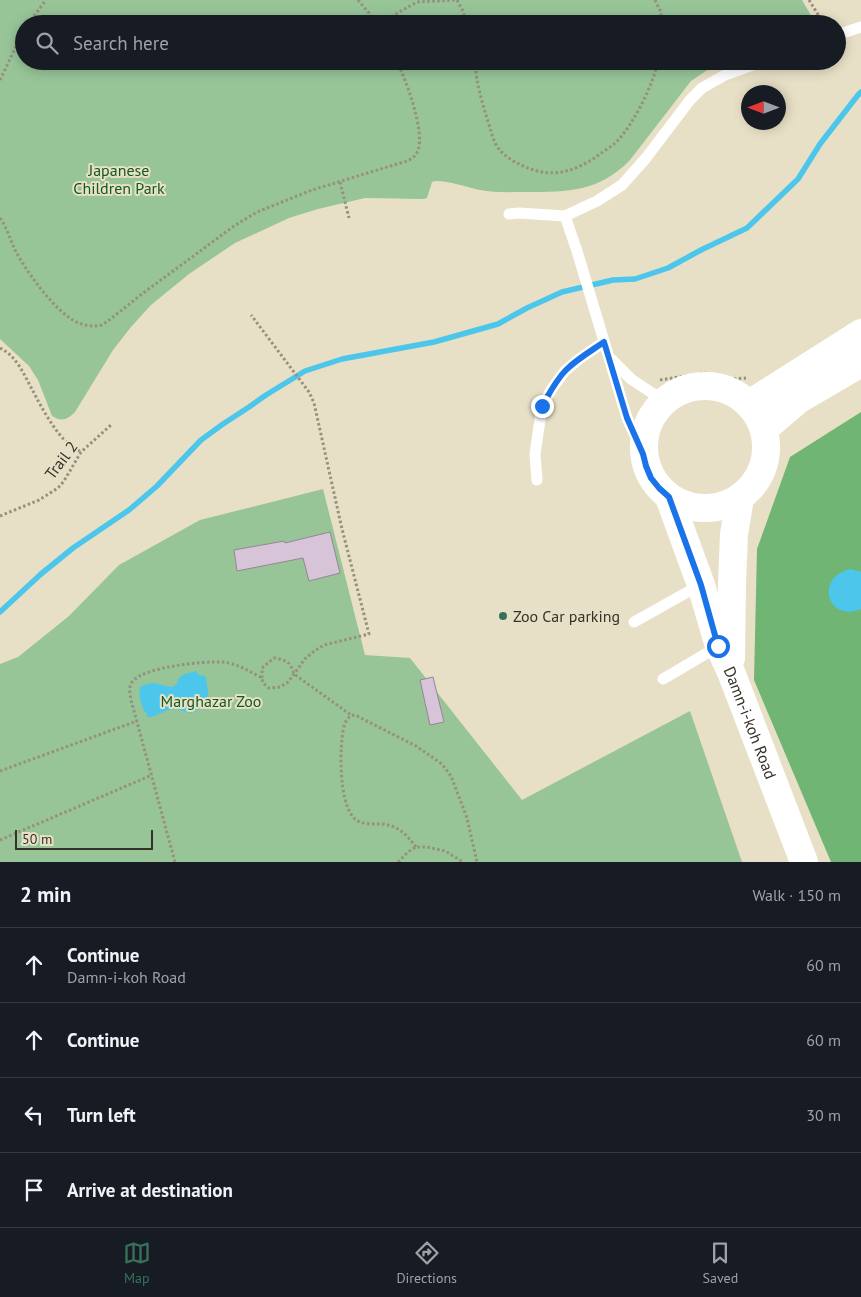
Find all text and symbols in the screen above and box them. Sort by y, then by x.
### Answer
search box [15,15,846,70]
icon: search [33,29,61,57]
text: Search here [73,31,169,55]
north arrow [741,85,786,130]
park label: Japanese Children Park [73,160,165,198]
route end [531,395,554,418]
street label: Trail 2 [40,437,82,483]
place label: Zoo Car parking [513,606,620,626]
marker: Zoo Car parking [497,610,509,622]
route start [707,635,730,658]
street label: Damn-i-koh Road [720,663,781,782]
park label: Marghazar Zoo [161,691,261,711]
scale bar [15,827,152,850]
text: 50 m [22,830,52,848]
text: 2 min [20,881,71,908]
text: Walk · 150 m [752,885,841,905]
text: Continue [67,943,139,967]
icon: ahead [20,951,48,979]
text: 60 m [806,955,841,975]
text: Damn-i-koh Road [67,967,186,987]
icon: ahead [20,1026,48,1054]
text: Continue [67,1028,139,1052]
text: 60 m [806,1030,841,1050]
icon: left [20,1101,48,1129]
text: Turn left [67,1103,136,1127]
text: 30 m [806,1105,841,1125]
icon: arrive [20,1176,48,1204]
text: Arrive at destination [67,1178,233,1202]
tab: Map [123,1239,151,1287]
tab: Directions [396,1239,457,1287]
tab: Saved [703,1239,738,1287]

